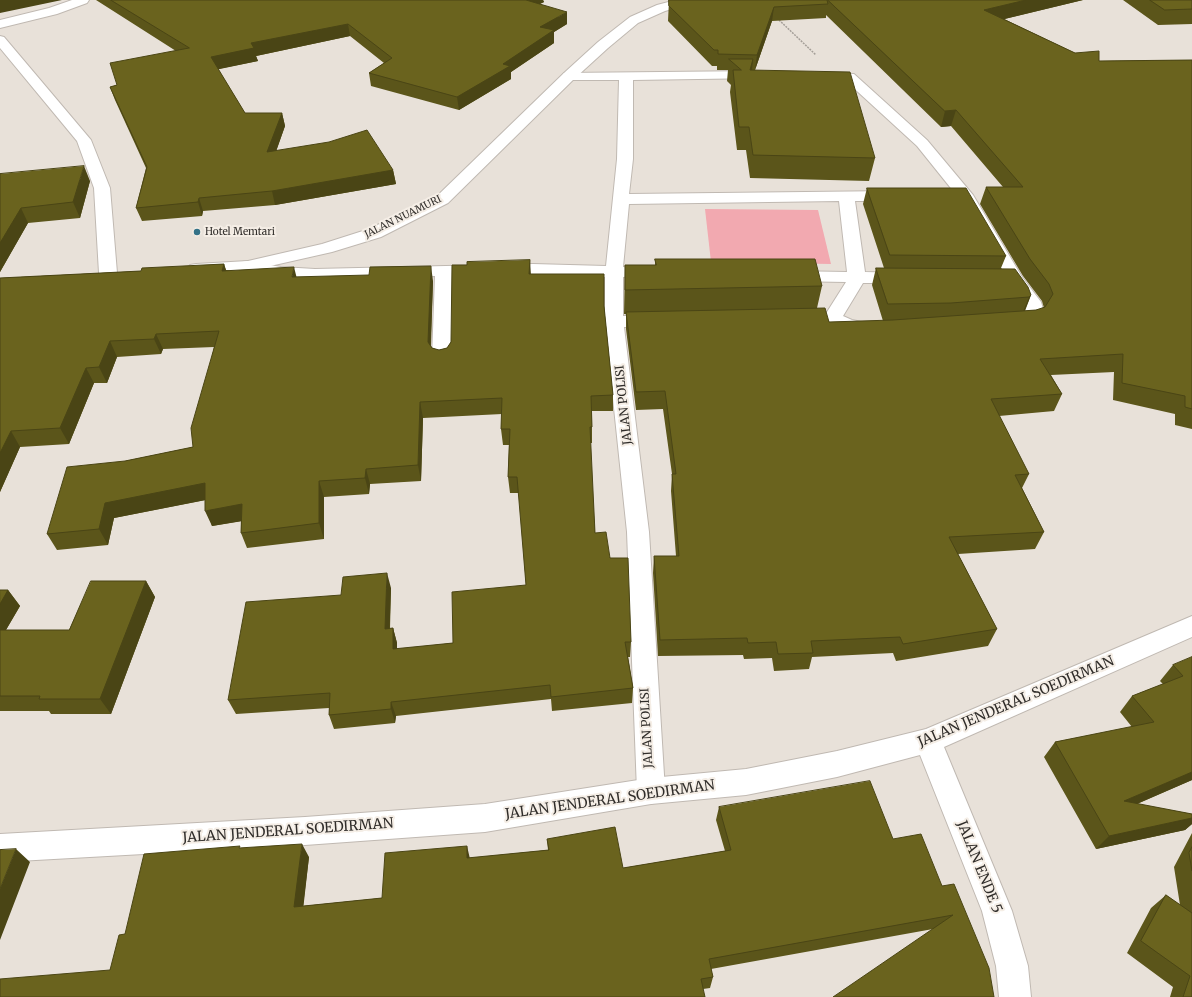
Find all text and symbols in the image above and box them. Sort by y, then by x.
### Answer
street label: JALAN NUAMURI [363,193,443,241]
place label: Hotel Memtari [205,226,275,238]
marker: Hotel Memtari [192,227,202,237]
street label: JALAN POLISI [613,364,635,446]
street label: JALAN JENDERAL SOEDIRMAN [915,653,1117,751]
street label: JALAN POLISI [638,688,656,768]
street label: JALAN JENDERAL SOEDIRMAN [504,777,716,823]
street label: JALAN JENDERAL SOEDIRMAN [182,815,394,847]
street label: JALAN ENDE 5 [953,818,1005,916]

